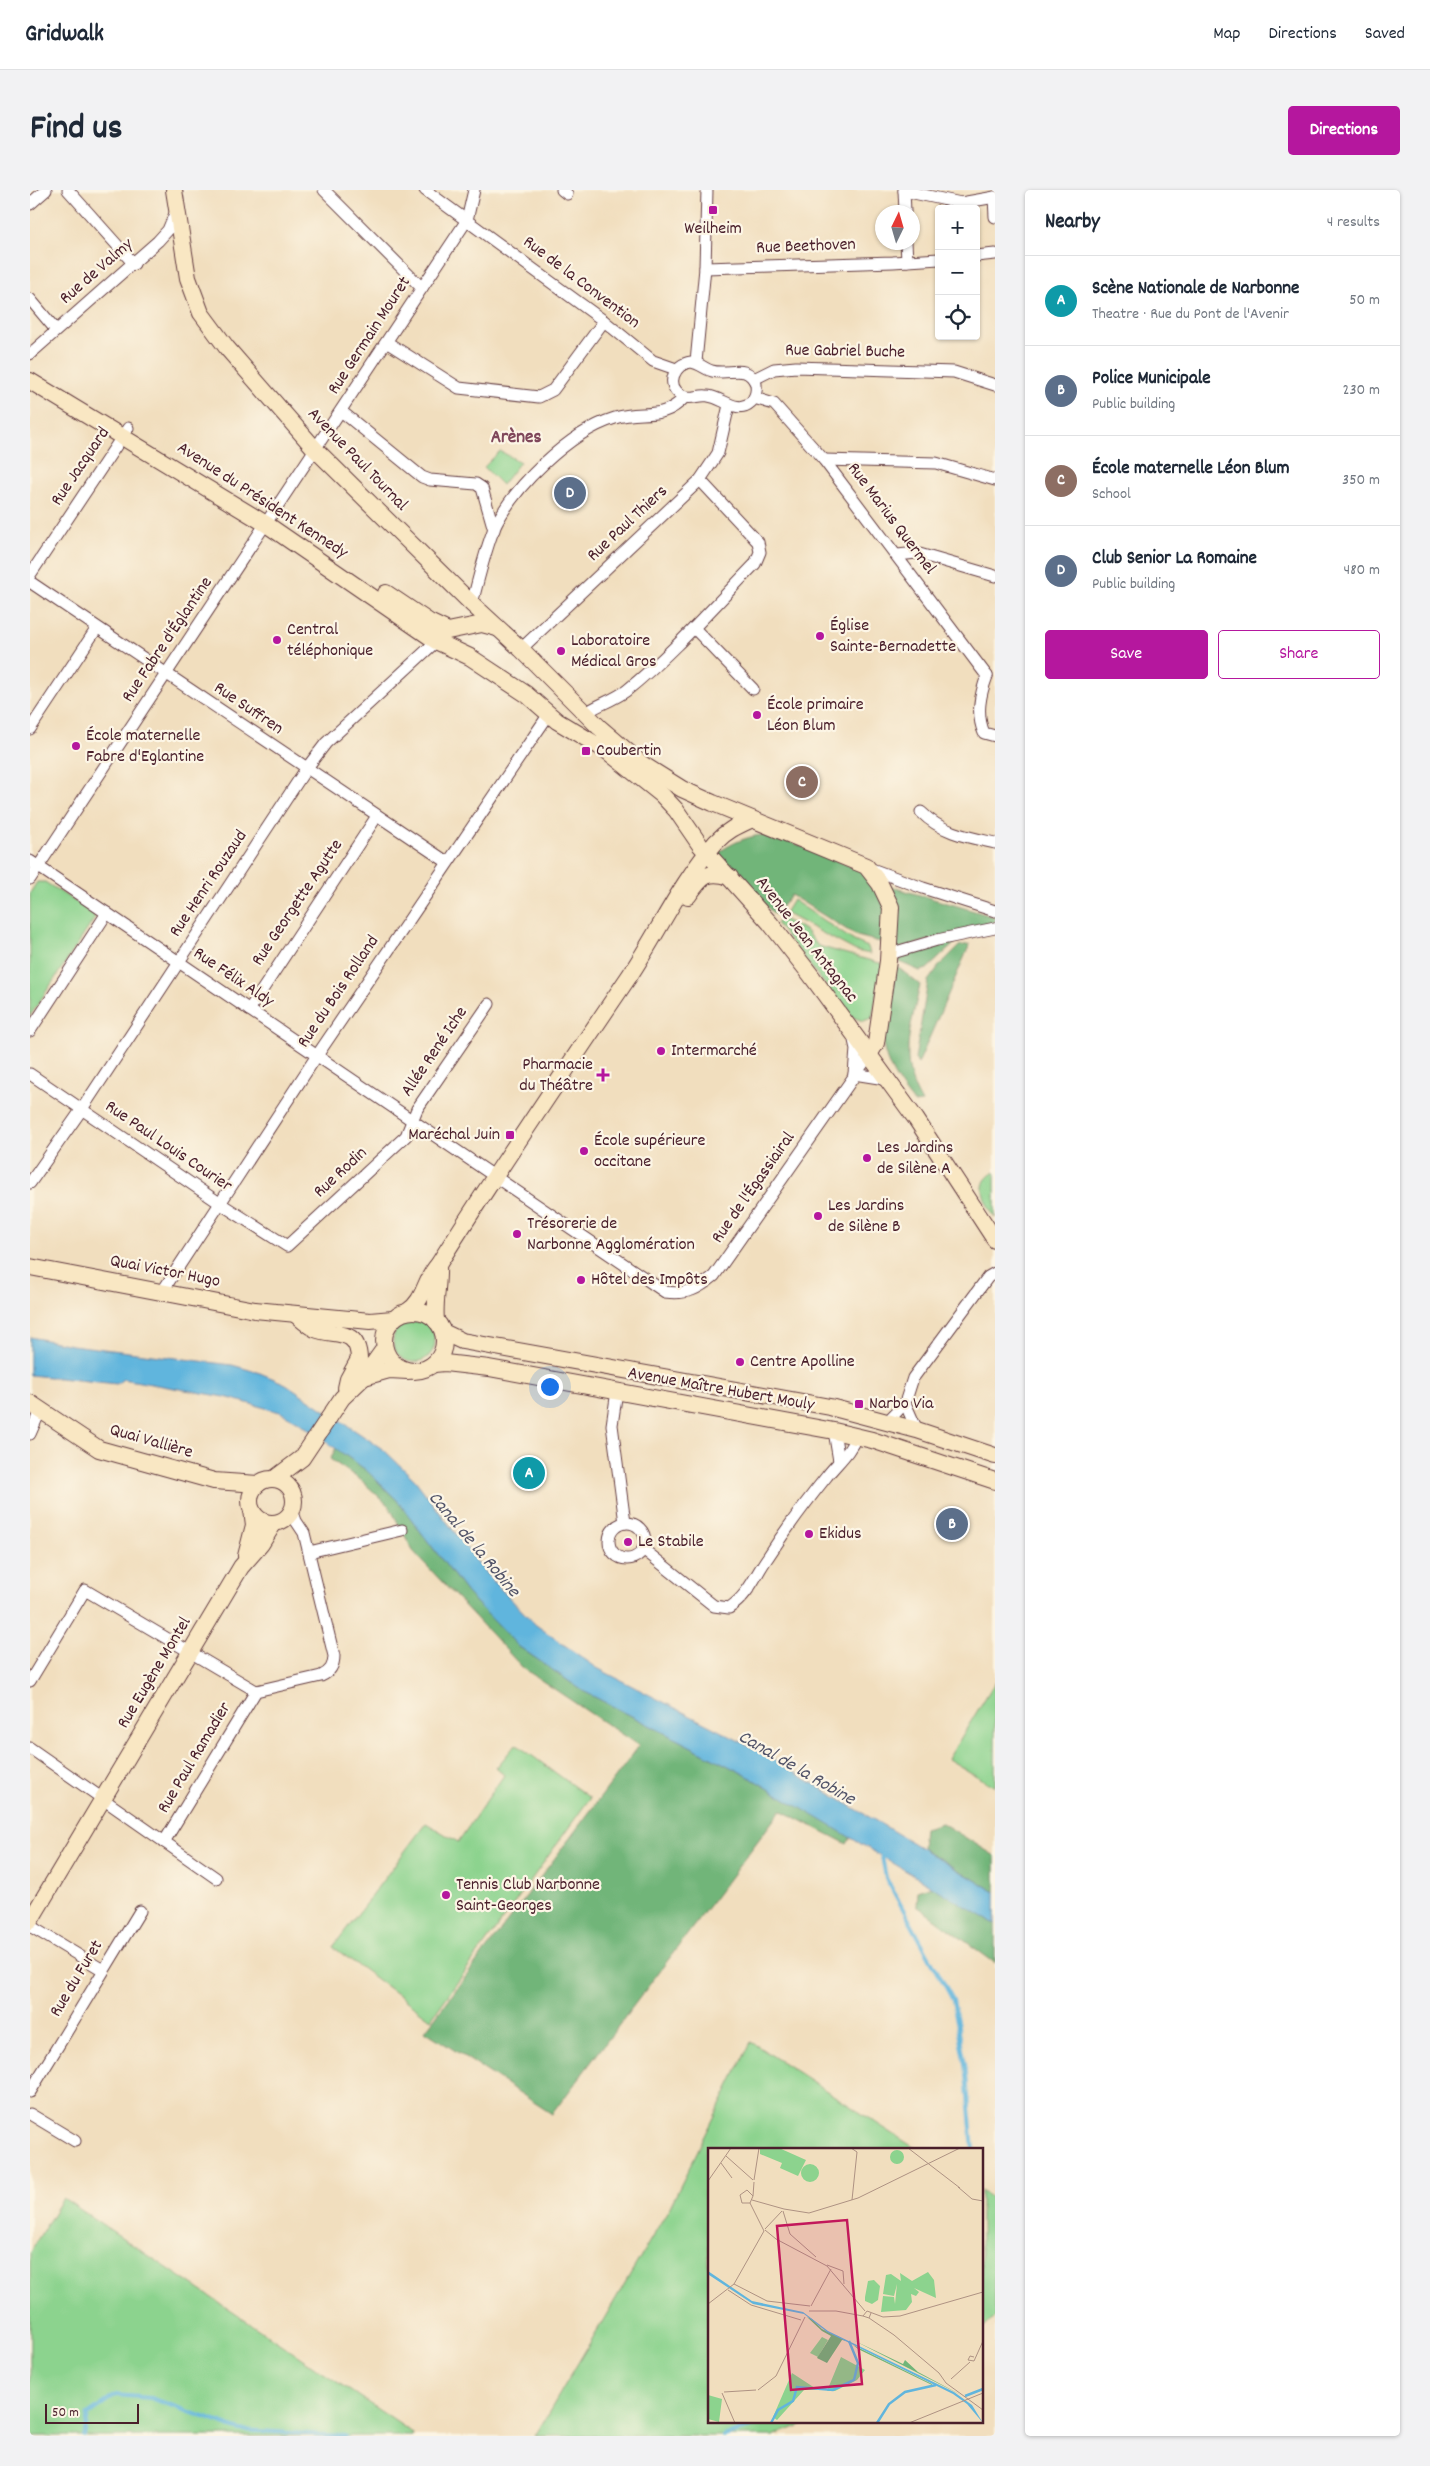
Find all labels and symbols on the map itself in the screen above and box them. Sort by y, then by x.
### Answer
marker: Weilheim [707,204,719,216]
north arrow [875,205,920,250]
place label: Weilheim [684,217,742,242]
street label: Rue de la Convention [517,231,645,335]
street label: Rue de Valmy [55,233,140,311]
street label: Rue Beethoven [756,233,856,261]
street label: Rue Germain Mouret [322,272,418,400]
street label: Rue Gabriel Buche [785,338,905,366]
street label: Avenue Paul Tournal [301,403,413,518]
street label: Rue Jacquard [45,423,117,511]
district label: Arènes [491,425,541,452]
street label: Avenue du Président Kennedy [172,436,353,566]
street label: Rue Marius Quermel [841,458,942,581]
pin: D [554,474,586,512]
street label: Rue Paul Thiers [582,480,674,568]
street label: Rue Fabre d'Églantine [117,572,219,708]
place label: Église Sainte-Bernadette [830,614,956,660]
place label: Central téléphonique [287,618,373,664]
place label: Laboratoire Médical Gros [571,629,656,675]
marker: Église Sainte-Bernadette [814,630,826,642]
marker: Central téléphonique [271,634,283,646]
marker: Laboratoire Médical Gros [555,645,567,657]
street label: Rue Suffren [208,676,288,742]
place label: École primaire Léon Blum [767,693,864,739]
marker: École primaire Léon Blum [751,709,763,721]
place label: École maternelle Fabre d'Eglantine [86,724,204,770]
place label: Coubertin [596,739,661,764]
marker: École maternelle Fabre d'Eglantine [70,740,82,752]
marker: Coubertin [580,745,592,757]
pin: C [786,763,818,801]
street label: Rue Henri Rouzaud [164,826,254,942]
street label: Rue Georgette Agutte [246,835,350,971]
street label: Avenue Jean Antagnac [749,872,863,1008]
street label: Rue du Bois Rolland [292,931,386,1053]
street label: Rue Félix Aldy [188,942,279,1015]
street label: Allée René Iche [396,1002,475,1102]
place label: Intermarché [671,1039,757,1064]
marker: Intermarché [655,1045,667,1057]
place label: Pharmacie du Théâtre [519,1053,593,1099]
marker: Pharmacie du Théâtre [597,1069,609,1081]
street label: Rue Paul Louis Courier [99,1095,237,1199]
place label: Maréchal Juin [408,1123,500,1148]
street label: Rue de l'Égassiairal [706,1127,802,1249]
marker: Maréchal Juin [504,1129,516,1141]
place label: École supérieure occitane [594,1129,705,1175]
place label: Les Jardins de Silène A [877,1136,953,1182]
street label: Rue Rodin [309,1142,373,1204]
marker: École supérieure occitane [578,1145,590,1157]
marker: Les Jardins de Silène A [861,1152,873,1164]
place label: Les Jardins de Silène B [828,1194,904,1240]
marker: Les Jardins de Silène B [812,1210,824,1222]
place label: Trésorerie de Narbonne Agglomération [527,1212,695,1258]
marker: Trésorerie de Narbonne Agglomération [511,1228,523,1240]
street label: Quai Victor Hugo [108,1249,222,1295]
place label: Hôtel des Impôts [591,1268,708,1293]
marker: Hôtel des Impôts [575,1274,587,1286]
place label: Centre Apolline [750,1350,855,1375]
marker: Centre Apolline [734,1356,746,1368]
street label: Avenue Maître Hubert Mouly [626,1361,817,1419]
your location [537,1374,563,1400]
place label: Narbo Via [869,1392,934,1417]
marker: Narbo Via [853,1398,865,1410]
street label: Quai Vallière [106,1418,196,1466]
pin: A [513,1454,545,1492]
water label: Canal de la Robine [421,1486,526,1605]
pin: B [936,1505,968,1543]
place label: Ekidus [819,1522,862,1547]
marker: Ekidus [803,1528,815,1540]
place label: Le Stabile [638,1530,704,1555]
marker: Le Stabile [622,1536,634,1548]
street label: Rue Eugène Montel [112,1612,199,1734]
street label: Rue Paul Ramadier [152,1697,238,1818]
water label: Canal de la Robine [733,1725,861,1814]
place label: Tennis Club Narbonne Saint-Georges [456,1873,600,1919]
marker: Tennis Club Narbonne Saint-Georges [440,1889,452,1901]
street label: Rue du Furet [44,1935,110,2022]
inset map [708,2148,982,2424]
scale bar [45,2401,139,2424]

